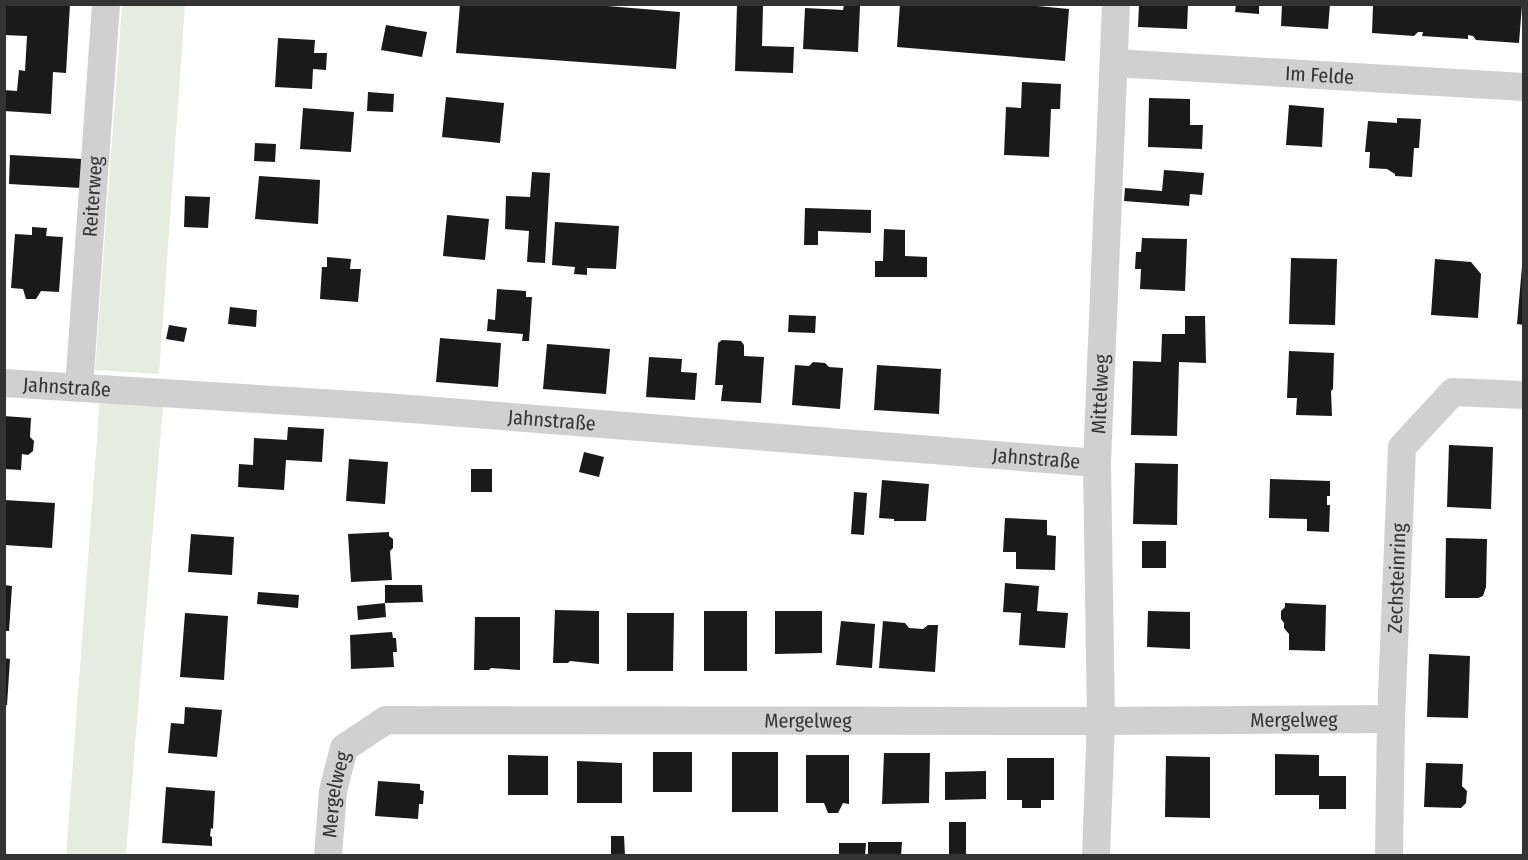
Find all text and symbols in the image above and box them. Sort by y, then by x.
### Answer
street label: Im Felde [1284,61,1355,89]
street label: Reiterweg [78,155,107,238]
street label: Mittelweg [1086,353,1114,434]
street label: Jahnstraße [22,372,112,402]
street label: Jahnstraße [507,405,597,436]
street label: Jahnstraße [991,443,1081,474]
street label: Zechsteinring [1382,522,1411,634]
street label: Mergelweg [1250,707,1338,732]
street label: Mergelweg [764,709,852,733]
street label: Mergelweg [317,748,355,839]

